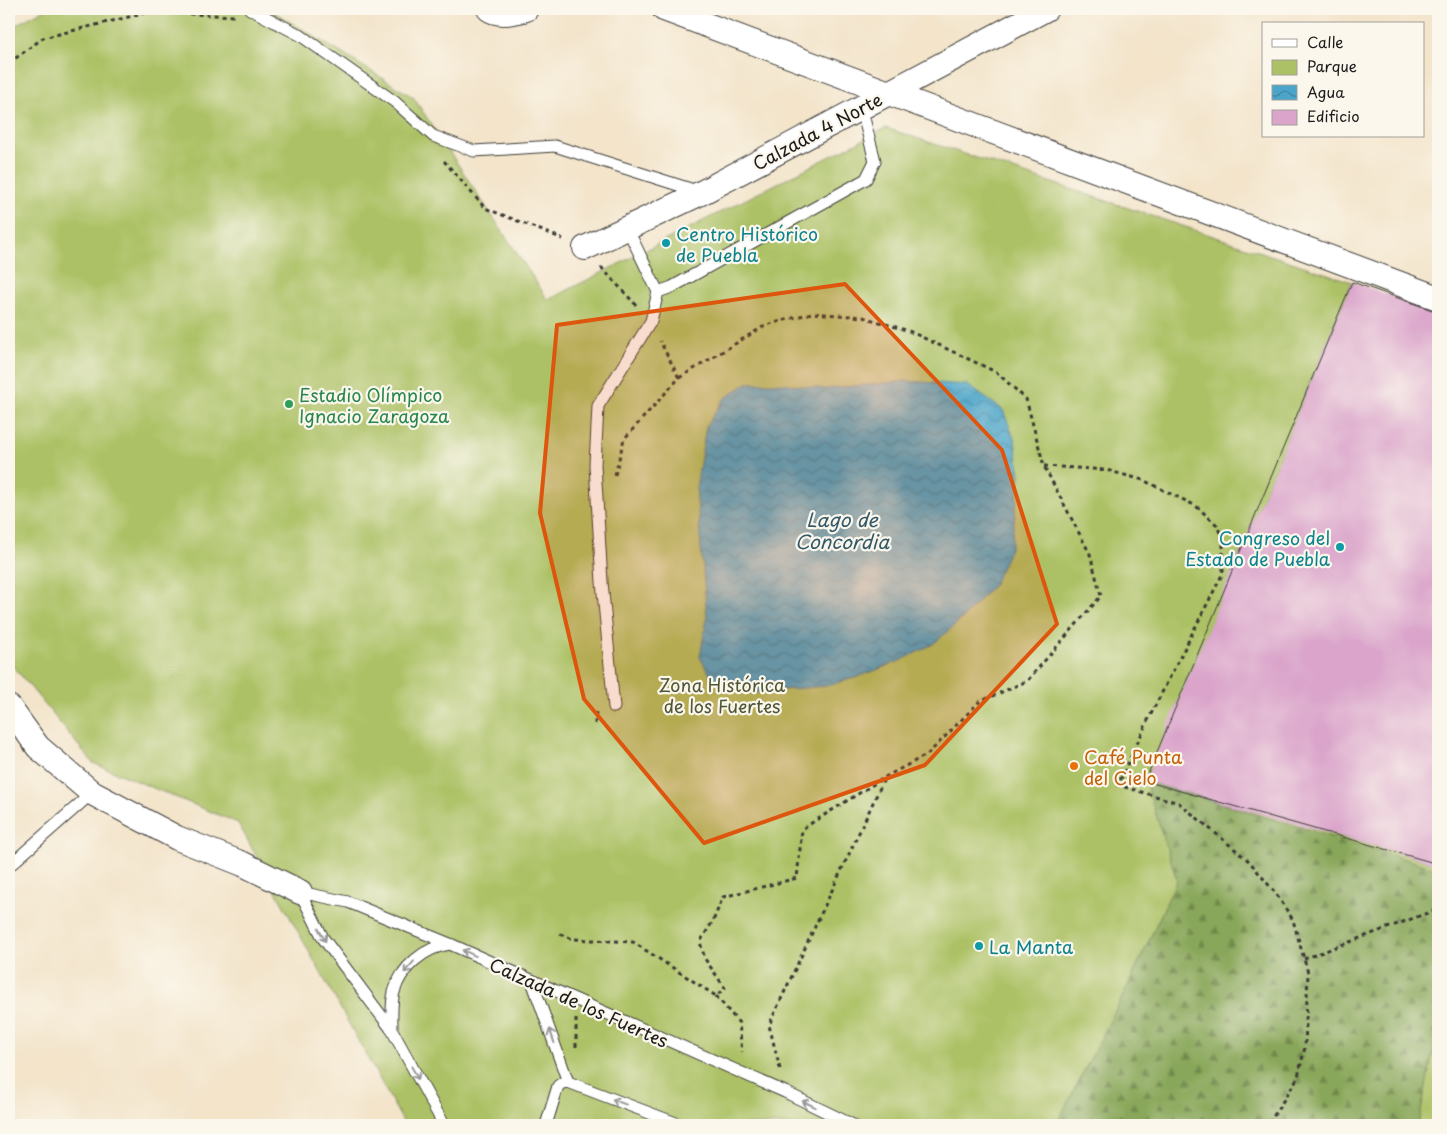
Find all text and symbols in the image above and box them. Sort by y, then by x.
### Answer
legend [1262,22,1424,138]
text: Calle [1307,30,1344,53]
text: Parque [1307,54,1357,77]
text: Agua [1307,80,1345,103]
street label: Calzada 4 Norte [747,85,887,177]
text: Edificio [1307,104,1360,127]
place label: Centro Histórico de Puebla [676,220,818,268]
marker: Centro Histórico de Puebla [660,237,672,249]
place label: Estadio Olímpico Ignacio Zaragoza [299,381,450,429]
marker: Estadio Olímpico Ignacio Zaragoza [283,398,295,410]
water label: Lago de Concordia [795,505,890,555]
place label: Congreso del Estado de Puebla [1185,524,1331,572]
marker: Congreso del Estado de Puebla [1334,541,1346,553]
park label: Zona Histórica de los Fuertes [659,671,786,719]
place label: Café Punta del Cielo [1084,743,1183,791]
marker: Café Punta del Cielo [1068,760,1080,772]
one-way arrow [317,928,327,943]
place label: La Manta [989,933,1074,960]
marker: La Manta [973,940,985,952]
one-way arrow [462,947,477,957]
street label: Calzada de los Fuertes [485,950,673,1054]
one-way arrow [403,961,415,974]
one-way arrow [547,1029,556,1045]
one-way arrow [411,1065,421,1080]
one-way arrow [612,1097,628,1106]
one-way arrow [802,1099,817,1108]

